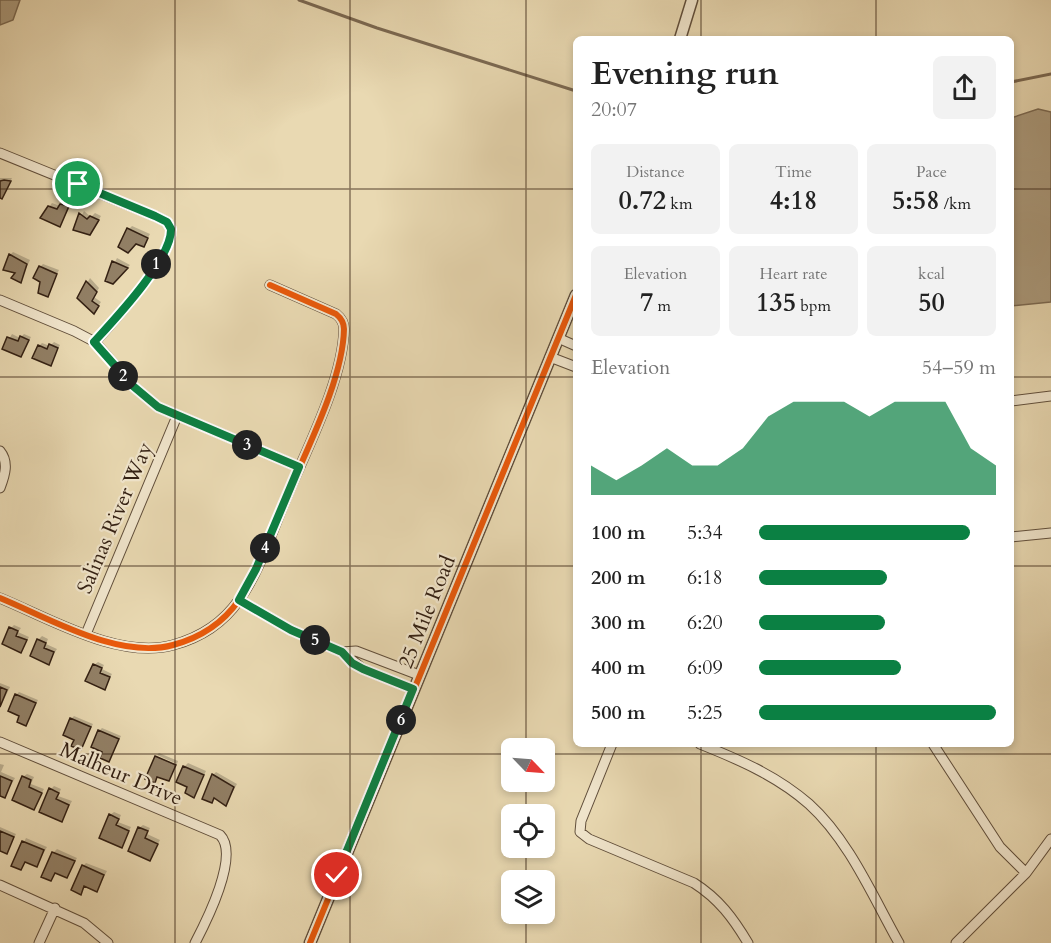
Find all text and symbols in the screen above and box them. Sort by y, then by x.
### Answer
text: Evening run [591,51,779,96]
button: share [933,56,996,119]
text: 20:07 [591,96,637,123]
pin [52,158,103,209]
text: Distance [626,161,685,183]
text: Time [775,161,812,183]
text: Pace [916,161,947,183]
icon: arrive [61,167,94,200]
text: 0.72 [619,183,666,218]
text: 4:18 [770,183,817,218]
text: 5:58 [892,183,939,218]
text: km [666,193,692,215]
text: /km [939,193,971,215]
pin: 1 [141,249,171,279]
text: 1 [152,253,160,275]
text: Elevation [624,263,687,285]
text: Heart rate [760,263,827,285]
text: kcal [918,263,945,285]
text: 7 [640,285,653,320]
text: 135 [756,285,796,320]
text: 50 [918,285,945,320]
text: m [653,295,671,317]
text: bpm [796,295,831,317]
text: Elevation [591,354,670,381]
text: 54–59 m [922,354,996,381]
pin: 2 [108,361,138,391]
text: 2 [119,365,127,387]
pin: 3 [232,430,262,460]
text: 3 [243,434,251,456]
street label: Salinas River Way [70,438,160,598]
text: 100 m [591,519,646,546]
text: 5:34 [687,519,723,546]
pin: 4 [250,533,280,563]
text: 4 [261,537,269,559]
street label: 25 Mile Road [391,551,463,673]
text: 200 m [591,564,646,591]
text: 6:18 [687,564,723,591]
text: 300 m [591,609,646,636]
text: 6:20 [687,609,723,636]
pin: 5 [300,625,330,655]
text: 5 [311,629,319,651]
text: 400 m [591,654,646,681]
text: 6:09 [687,654,723,681]
text: 500 m [591,699,646,726]
text: 5:25 [687,699,723,726]
pin: 6 [386,705,416,735]
text: 6 [397,709,405,731]
street label: Malheur Drive [55,735,187,813]
north arrow [501,738,555,792]
map controls [501,738,555,924]
button: locate [501,804,555,858]
pin [311,849,362,900]
icon: check [320,858,353,891]
button: layers [501,870,555,924]

